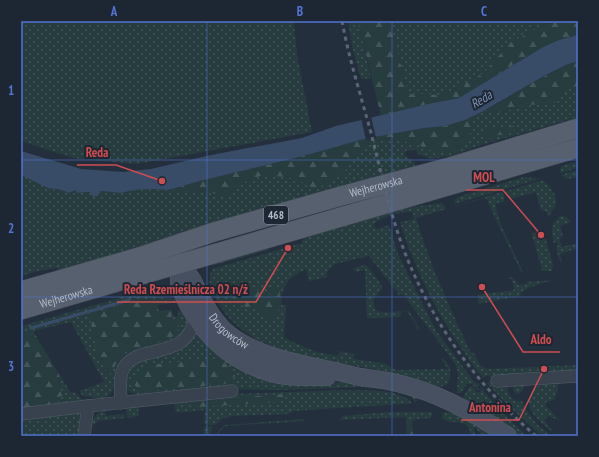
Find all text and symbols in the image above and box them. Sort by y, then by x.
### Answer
text: A [110,3,118,20]
text: B [297,3,303,20]
text: C [481,3,487,20]
text: 1 [8,82,14,99]
water label: Reda [467,86,496,112]
callout: Reda [77,140,116,165]
text: Reda [86,144,108,161]
callout: MOL [466,165,503,190]
text: MOL [473,169,495,186]
street label: Wejherowska [348,172,404,200]
road number: 468 [264,206,288,224]
text: 2 [8,220,14,237]
callout: Reda Rzemieślnicza 02 n/ż [117,277,256,302]
text: Reda Rzemieślnicza 02 n/ż [124,281,248,298]
street label: Wejherowska [38,282,94,311]
street label: Drogowców [206,310,252,353]
callout: Aldo [523,327,560,352]
text: Aldo [529,331,552,348]
text: 3 [8,358,14,375]
callout: Antonina [461,395,519,420]
text: Antonina [468,399,511,416]

